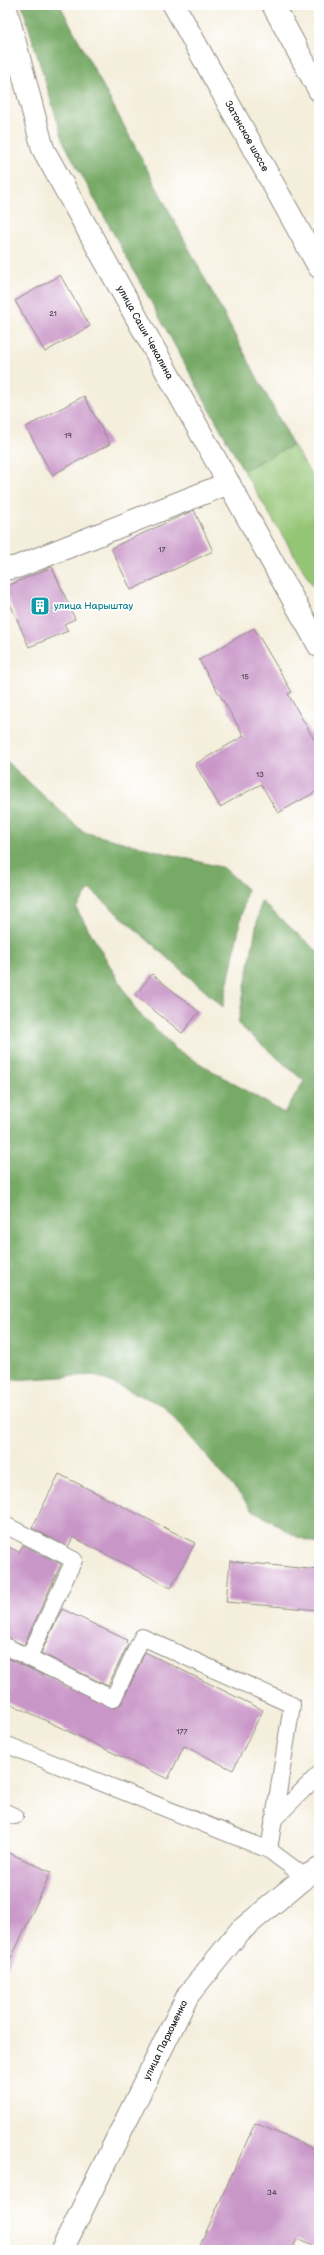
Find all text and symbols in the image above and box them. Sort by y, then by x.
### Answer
street label: Затонское шоссе [222,99,271,174]
street label: улица Саши Чекалина [114,284,176,382]
house number: 21 [49,309,57,318]
house number: 19 [64,431,72,440]
house number: 17 [158,545,166,554]
building icon: улица Нарыштау [29,595,51,617]
place label: улица Нарыштау [54,600,134,612]
house number: 15 [241,672,249,681]
house number: 13 [256,770,264,779]
house number: 177 [177,1727,188,1736]
street label: улица Пархоменко [141,1998,190,2082]
house number: 34 [267,2188,277,2197]

